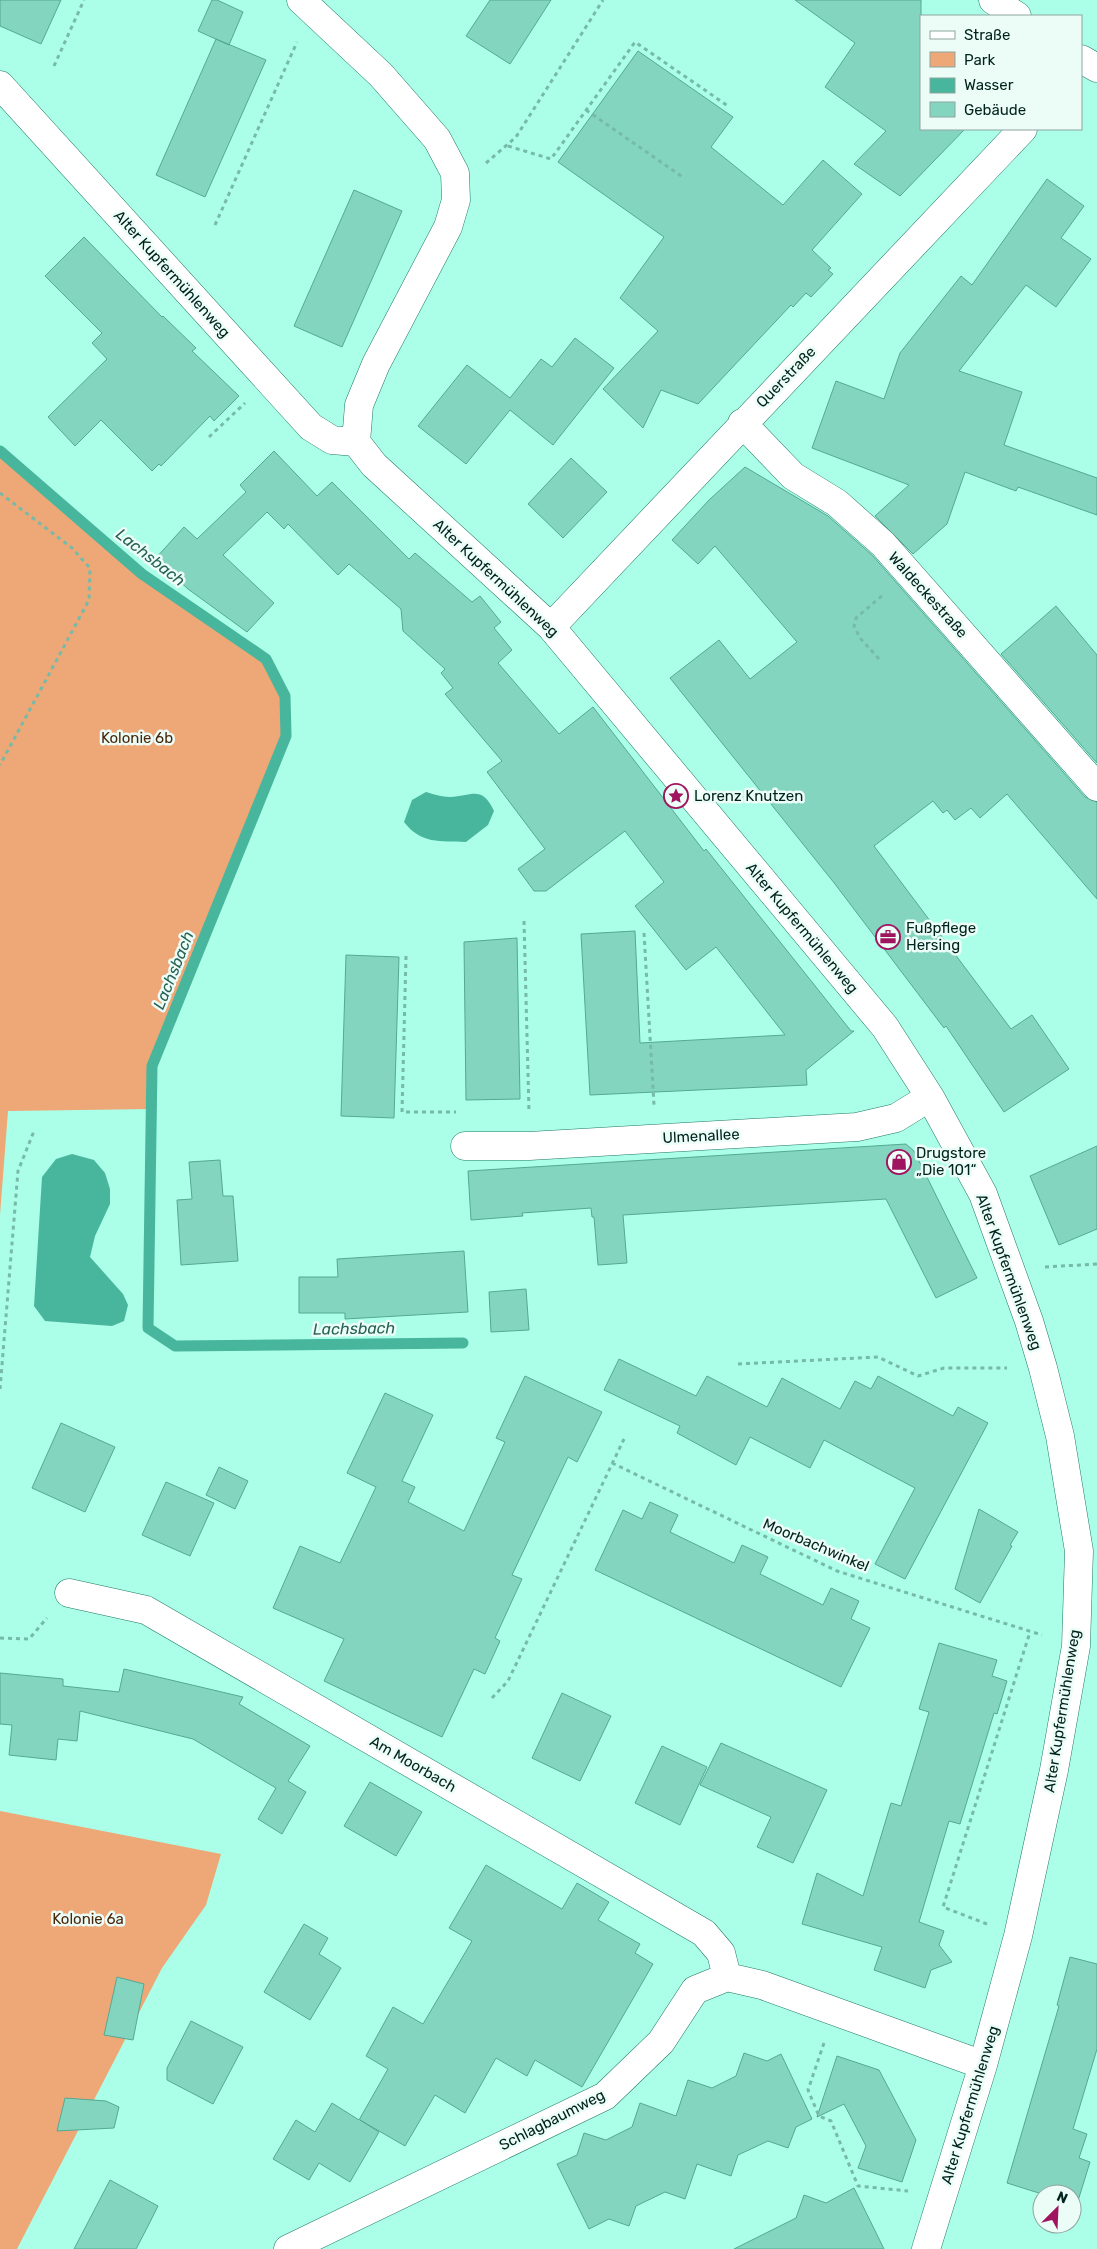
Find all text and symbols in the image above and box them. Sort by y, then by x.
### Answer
legend [920,15,1082,130]
text: Straße [964,26,1010,44]
text: Park [964,51,995,69]
text: Wasser [964,76,1014,94]
text: Gebäude [964,101,1026,119]
street label: Alter Kupfermühlenweg [110,207,234,341]
street label: Querstraße [752,343,820,411]
street label: Alter Kupfermühlenweg [430,515,562,641]
water label: Lachsbach [112,525,189,590]
street label: Waldeckestraße [885,548,971,642]
park label: Kolonie 6b [101,729,173,747]
place icon: Lorenz Knutzen [663,783,689,809]
place label: Lorenz Knutzen [694,787,803,805]
street label: Alter Kupfermühlenweg [742,859,862,997]
place label: Fußpflege Hersing [906,919,976,954]
office icon: Fußpflege Hersing [875,924,901,950]
water label: Lachsbach [149,928,198,1012]
street label: Ulmenallee [662,1125,740,1147]
place label: Drugstore „Die 101“ [916,1144,986,1179]
shop icon: Drugstore „Die 101“ [886,1149,912,1175]
street label: Alter Kupfermühlenweg [972,1191,1046,1353]
water label: Lachsbach [313,1318,395,1339]
street label: Moorbachwinkel [760,1515,872,1575]
street label: Alter Kupfermühlenweg [1040,1628,1084,1794]
street label: Am Moorbach [367,1732,459,1796]
park label: Kolonie 6a [52,1910,124,1928]
street label: Alter Kupfermühlenweg [937,2023,1003,2187]
street label: Schlagbaumweg [496,2086,608,2154]
north arrow [1032,2184,1082,2234]
text: N [1054,2188,1070,2207]

